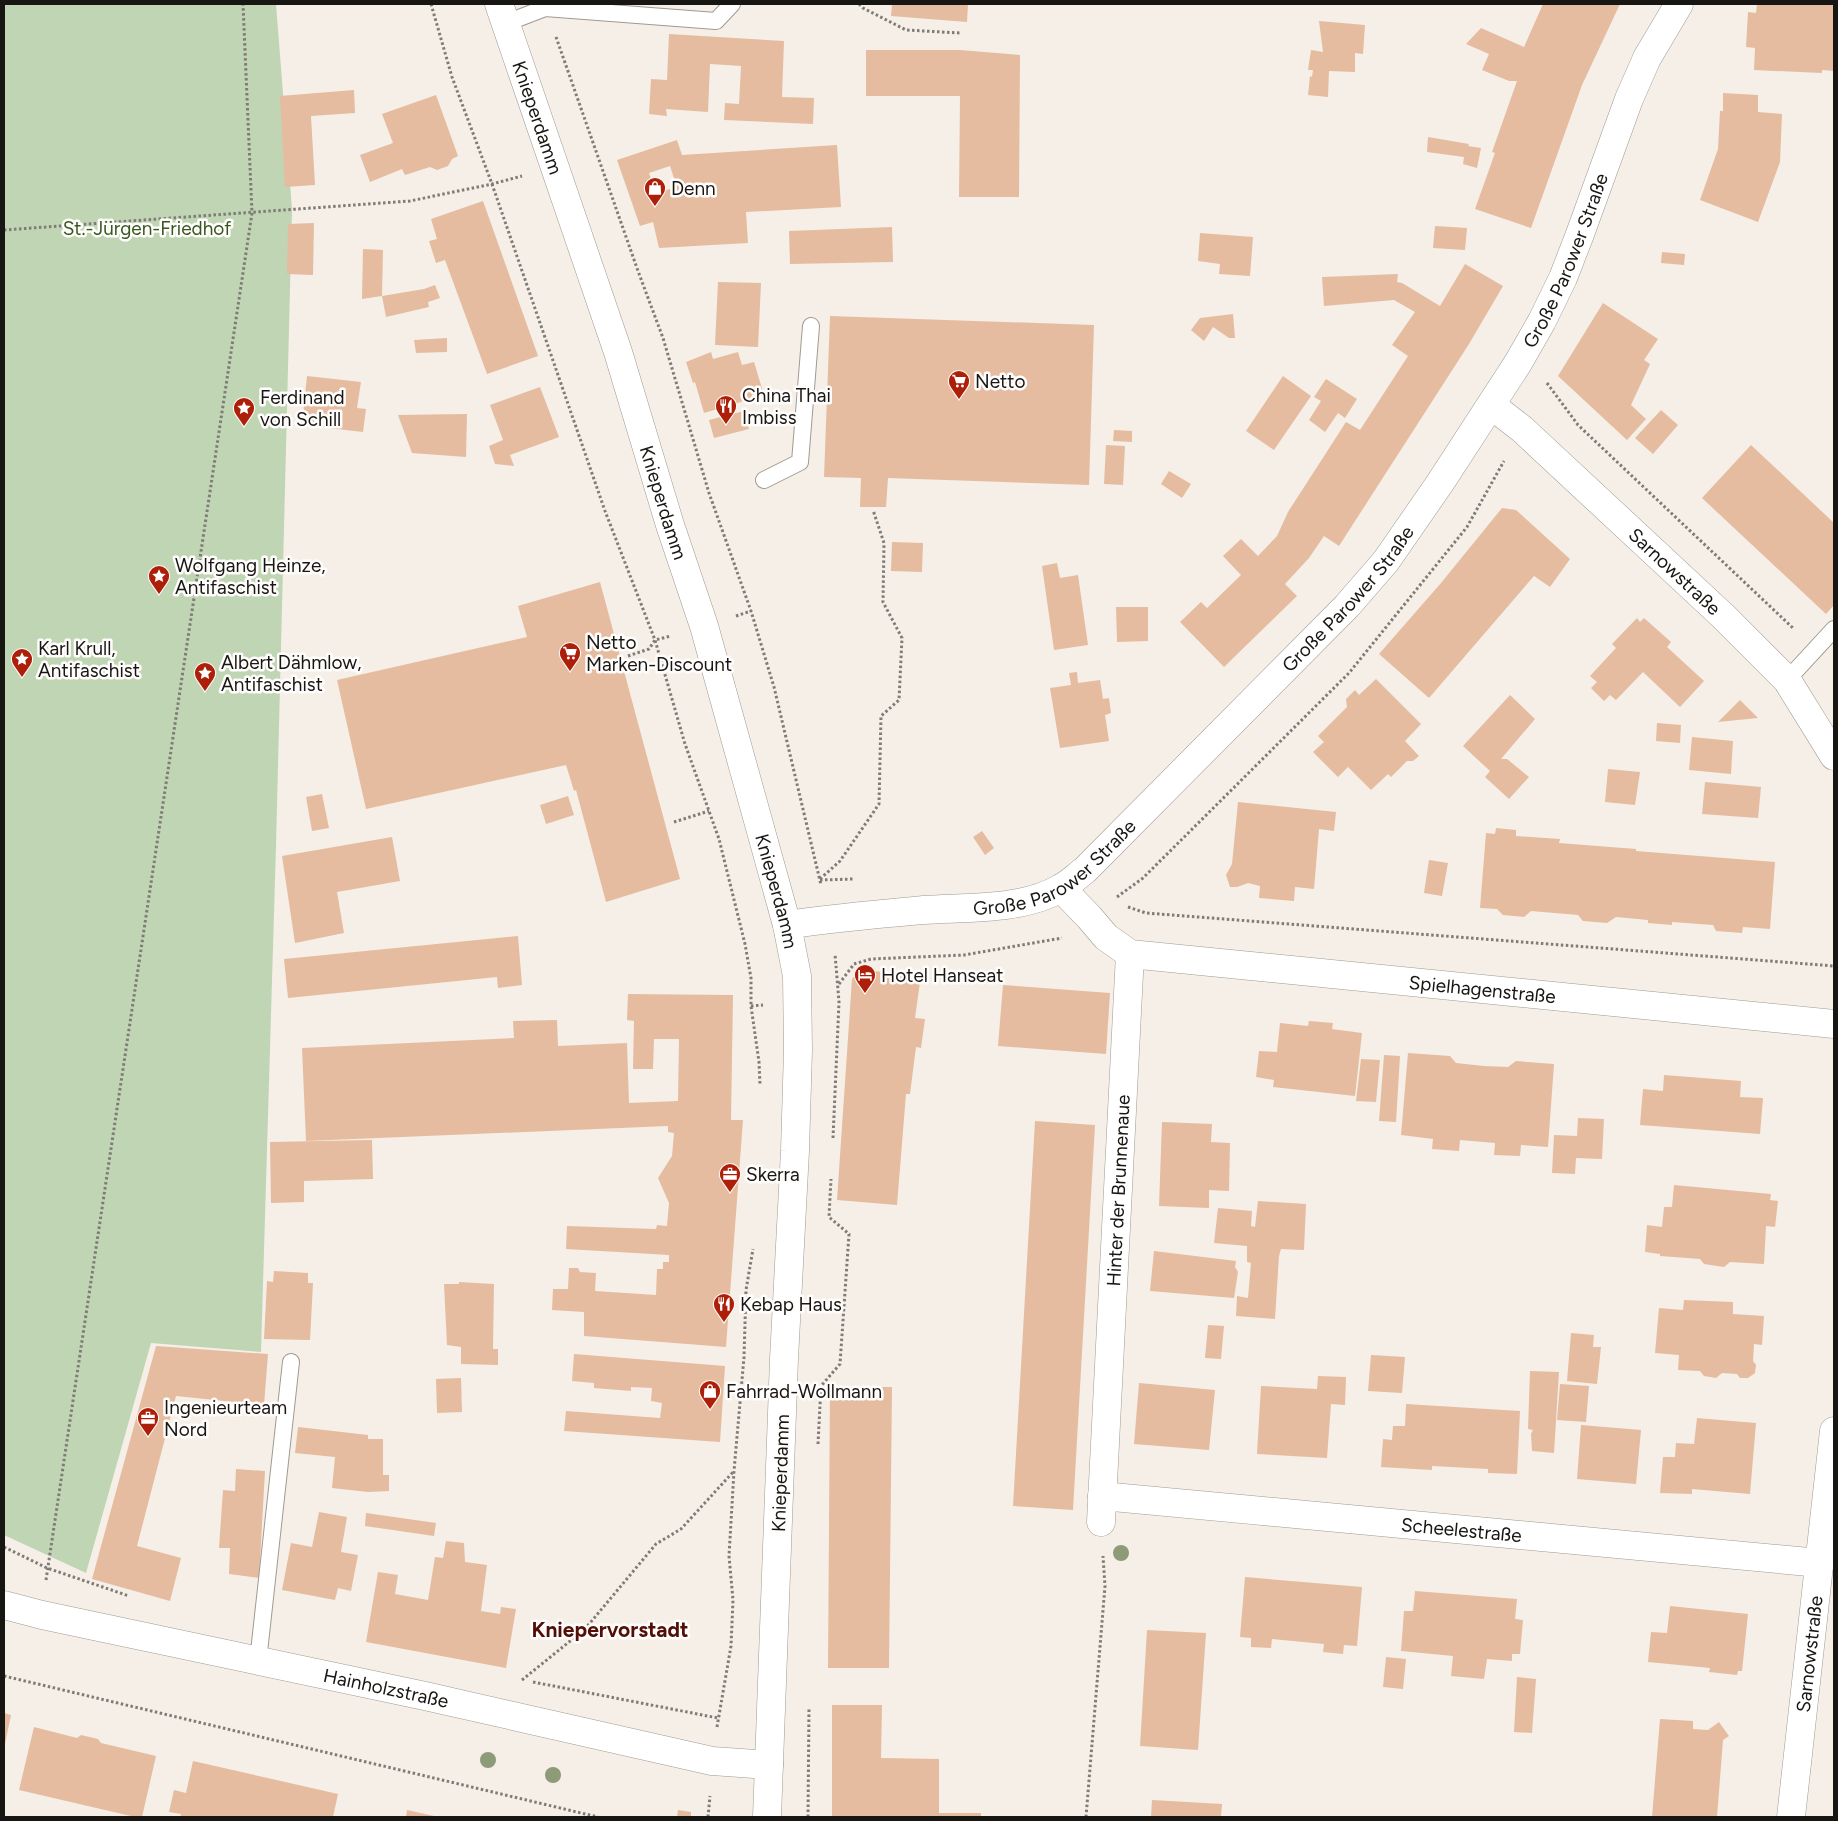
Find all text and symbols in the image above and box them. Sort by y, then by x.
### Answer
street label: Knieperdamm [507,58,567,177]
street label: Große Parower Straße [1518,170,1613,352]
shop icon: Denn [643,176,667,207]
place label: Denn [671,177,716,200]
park label: St.-Jürgen-Friedhof [63,217,231,240]
supermarket icon: Netto [947,369,971,400]
place label: Netto [975,370,1025,393]
place label: China Thai Imbiss [742,384,831,429]
place label: Ferdinand von Schill [260,386,345,431]
restaurant icon: China Thai Imbiss [714,394,738,425]
place icon: Ferdinand von Schill [232,396,256,427]
street label: Knieperdamm [635,443,692,563]
street label: Große Parower Straße [1277,522,1419,677]
street label: Sarnowstraße [1624,523,1725,620]
place label: Wolfgang Heinze, Antifaschist [175,554,326,599]
place icon: Wolfgang Heinze, Antifaschist [147,564,171,595]
place label: Netto Marken-Discount [586,631,732,676]
place label: Karl Krull, Antifaschist [38,637,140,682]
supermarket icon: Netto Marken-Discount [558,641,582,672]
place icon: Karl Krull, Antifaschist [10,647,34,678]
place label: Albert Dähmlow, Antifaschist [221,651,362,696]
place icon: Albert Dähmlow, Antifaschist [193,661,217,692]
street label: Große Parower Straße [973,815,1141,920]
street label: Knieperdamm [750,831,802,951]
hotel icon: Hotel Hanseat [853,963,877,994]
place label: Hotel Hanseat [881,964,1003,987]
street label: Spielhagenstraße [1408,971,1557,1008]
street label: Hinter der Brunnenaue [1102,1094,1135,1287]
office icon: Skerra [718,1162,742,1193]
place label: Skerra [746,1163,800,1186]
restaurant icon: Kebap Haus [712,1292,736,1323]
place label: Kebap Haus [740,1293,842,1316]
shop icon: Fahrrad-Wollmann [698,1379,722,1410]
place label: Fahrrad-Wollmann [726,1380,882,1403]
place label: Ingenieurteam Nord [164,1396,287,1441]
office icon: Ingenieurteam Nord [136,1406,160,1437]
street label: Knieperdamm [767,1414,794,1532]
street label: Scheelestraße [1400,1513,1523,1547]
street label: Sarnowstraße [1792,1594,1828,1714]
district label: Kniepervorstadt [532,1617,688,1642]
street label: Hainholzstraße [321,1664,451,1713]

